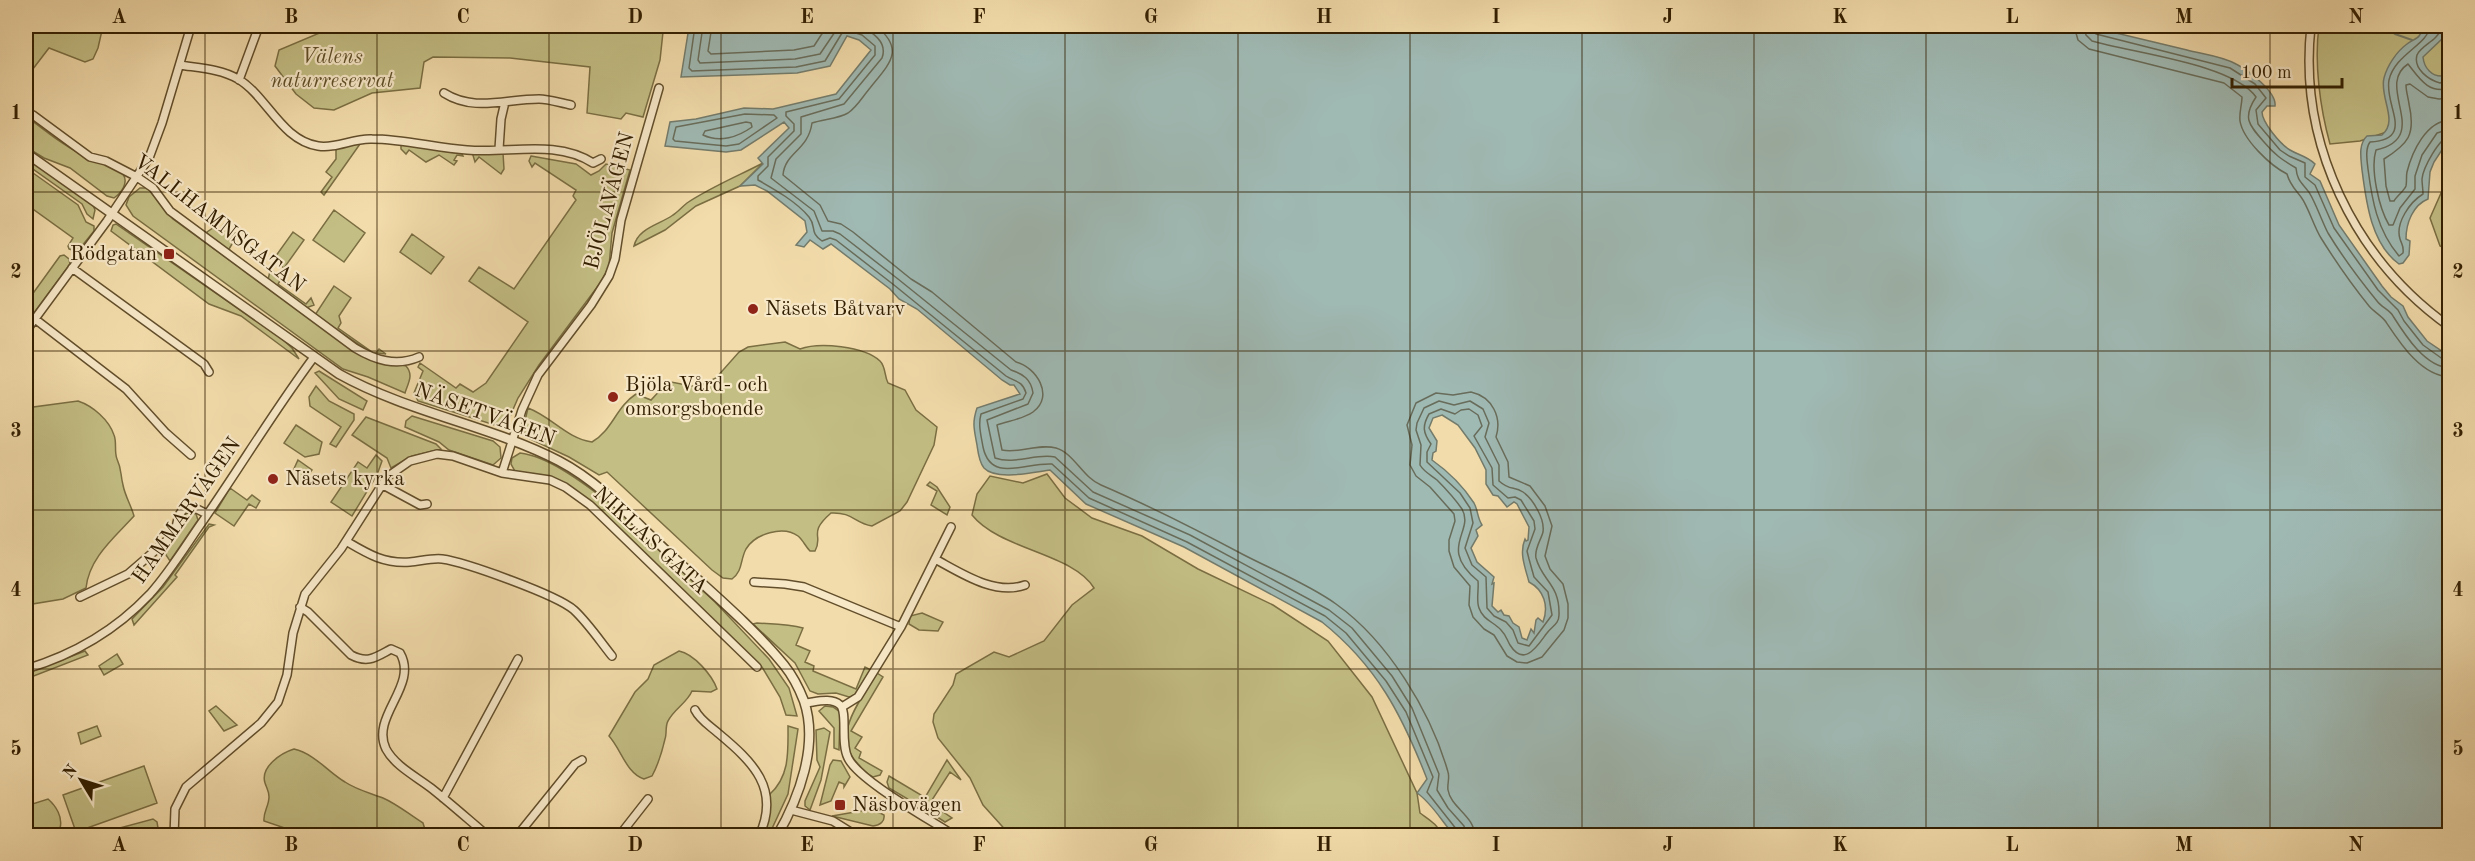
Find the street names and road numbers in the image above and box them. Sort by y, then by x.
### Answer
street label: BJÖLAVÄGEN [578,129,638,272]
street label: VALLHAMNSGATAN [129,151,309,297]
street label: NÄSETVÄGEN [412,376,560,450]
street label: HAMMARVÄGEN [126,432,245,588]
street label: NIKLAS GATA [589,483,711,599]

